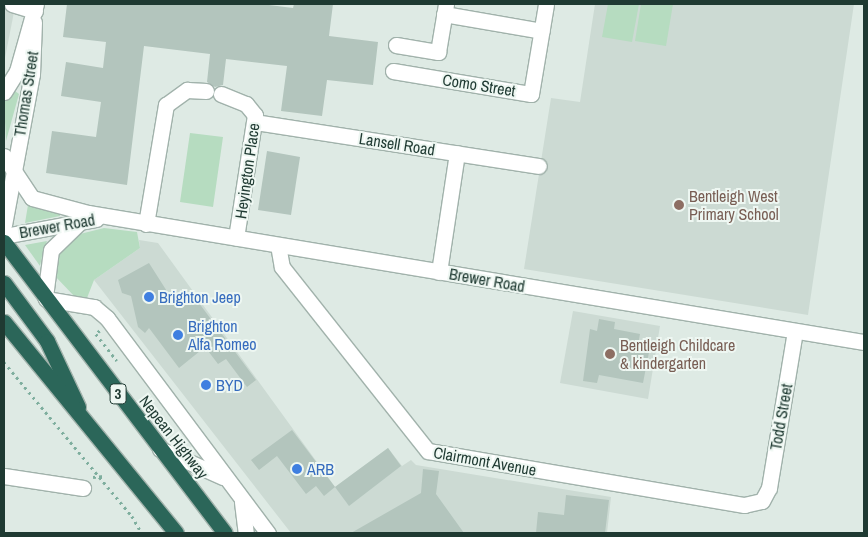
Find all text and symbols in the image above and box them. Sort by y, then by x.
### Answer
street label: Thomas Street [10,50,42,138]
street label: Como Street [441,70,517,100]
street label: Heyington Place [231,122,263,220]
street label: Lansell Road [358,129,436,159]
place label: Bentleigh West Primary School [689,186,779,224]
marker: Bentleigh West Primary School [673,199,685,211]
street label: Brewer Road [18,210,96,242]
street label: Brewer Road [448,264,526,296]
place label: Brighton Jeep [159,287,241,307]
marker: Brighton Jeep [143,291,155,303]
place label: Brighton Alfa Romeo [188,316,257,354]
marker: Brighton Alfa Romeo [172,329,184,341]
place label: Bentleigh Childcare & kindergarten [620,335,735,373]
marker: Bentleigh Childcare & kindergarten [604,348,616,360]
place label: BYD [216,375,243,395]
marker: BYD [200,379,212,391]
road number: 3 [109,382,127,406]
street label: Todd Street [766,382,796,452]
street label: Nepean Highway [135,391,213,483]
street label: Clairmont Avenue [432,442,538,480]
place label: ARB [307,459,334,479]
marker: ARB [291,463,303,475]

